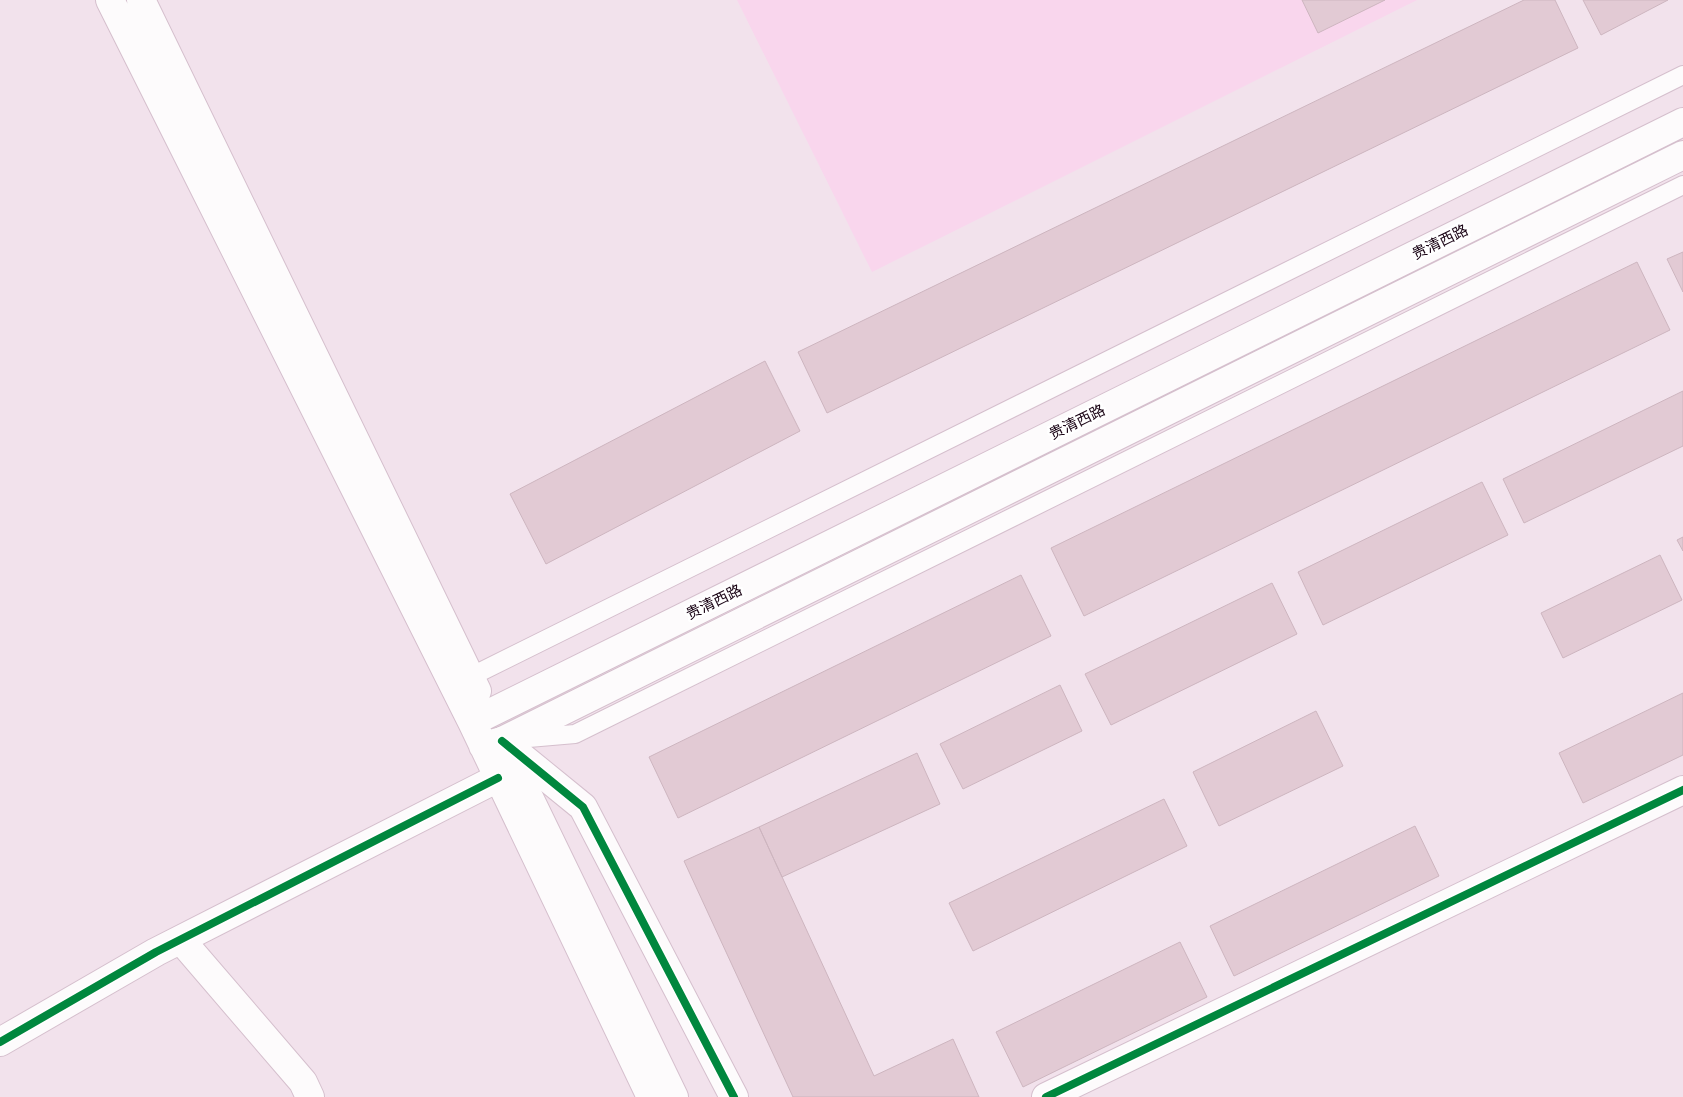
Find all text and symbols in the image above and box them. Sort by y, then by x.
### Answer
street label: 贵清西路 [1409,221,1471,263]
street label: 贵清西路 [1046,401,1108,443]
street label: 贵清西路 [683,581,745,623]

